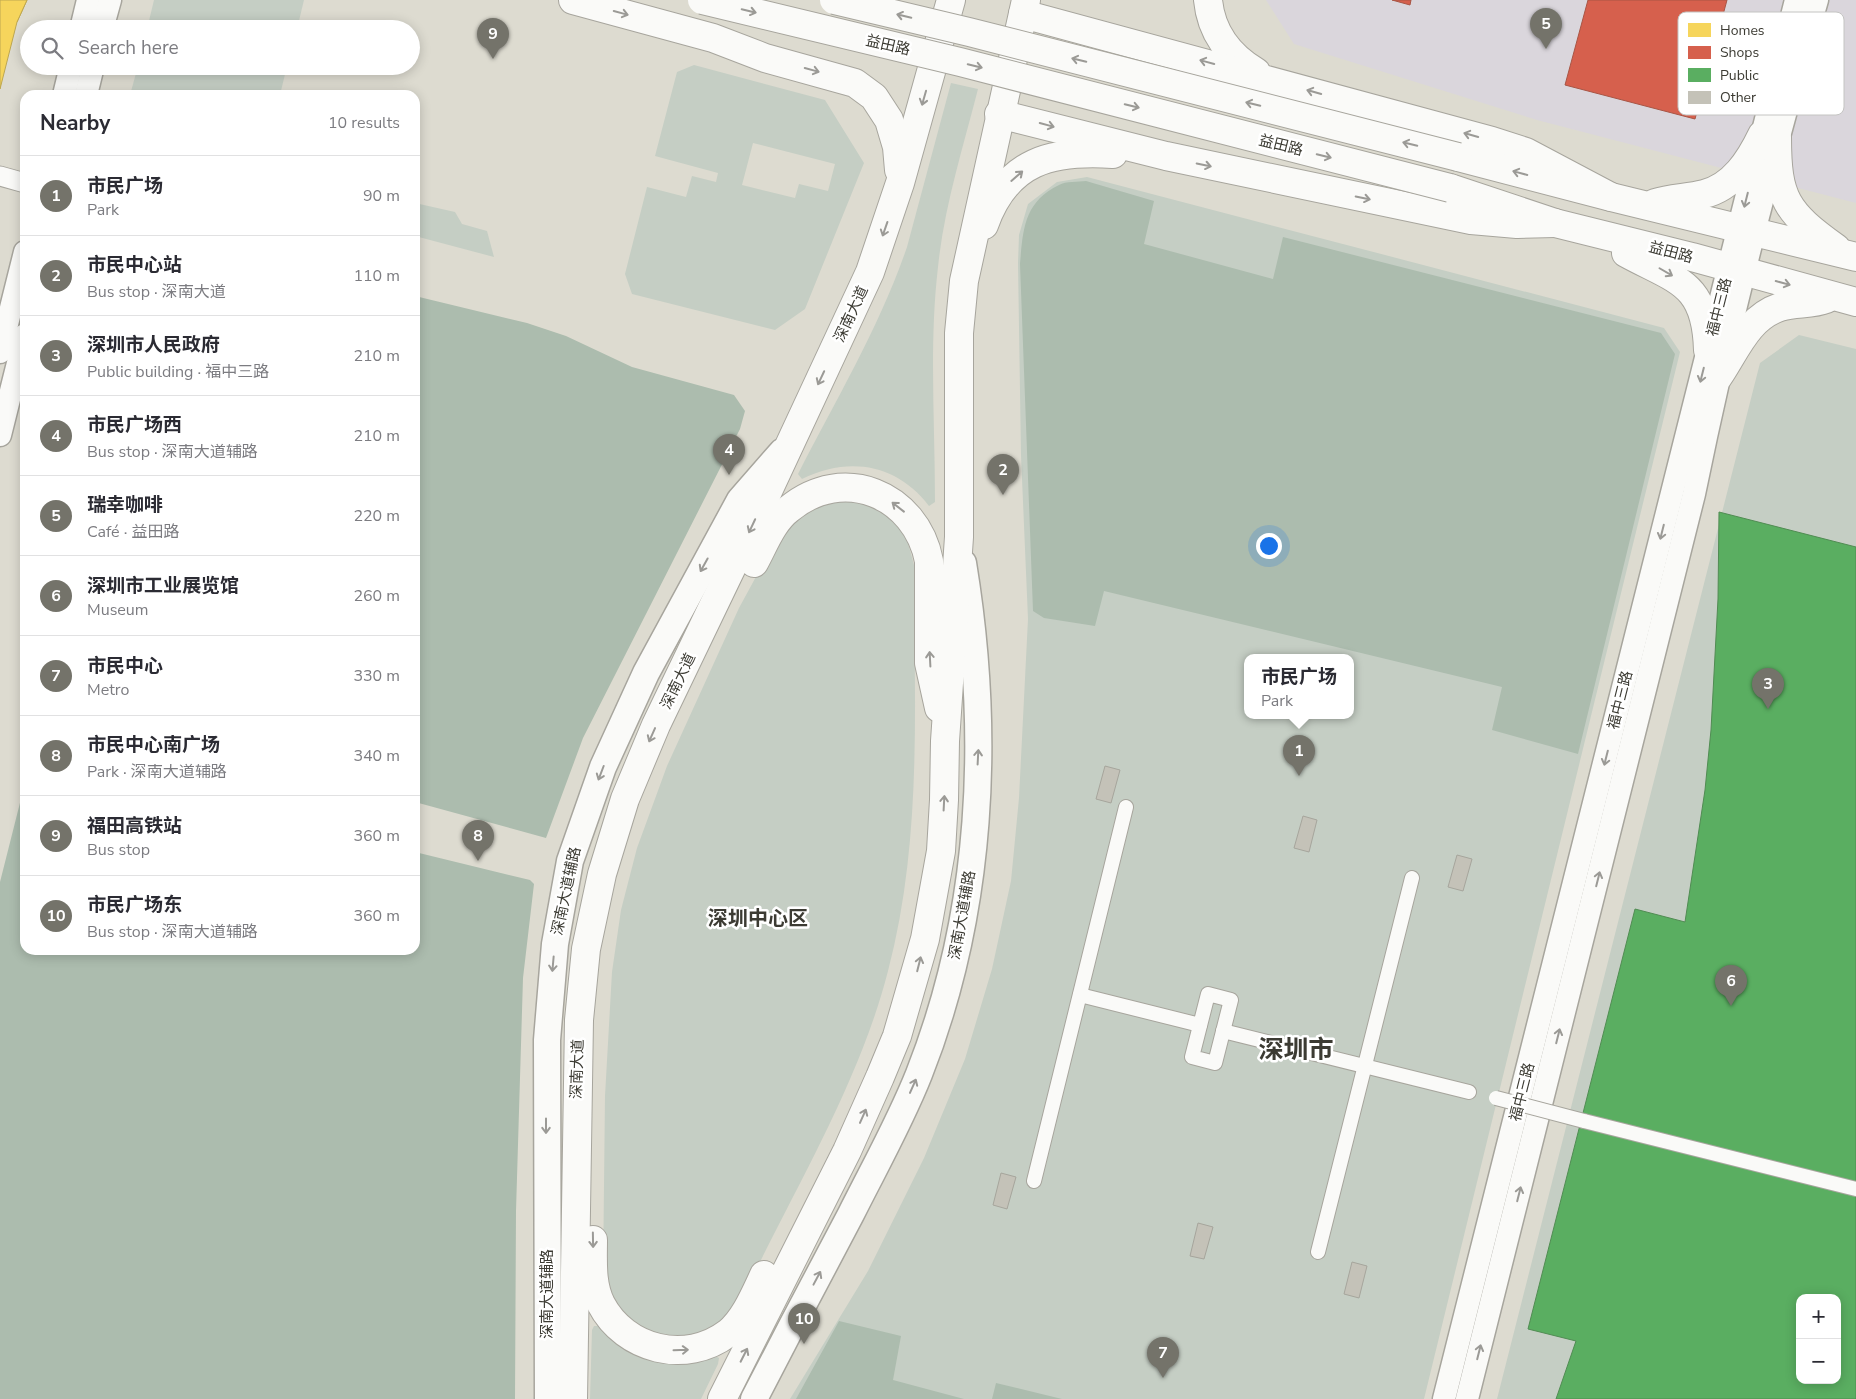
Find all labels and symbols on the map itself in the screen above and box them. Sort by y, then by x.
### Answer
one-way arrow [741,7,757,16]
one-way arrow [612,8,628,18]
pin: 5 [1530,8,1562,49]
one-way arrow [896,11,912,20]
legend [1678,12,1844,115]
pin: 9 [477,18,509,59]
text: Homes [1720,21,1765,40]
street label: 益田路 [864,30,912,60]
text: Shops [1720,43,1760,62]
one-way arrow [1071,54,1087,64]
one-way arrow [1199,57,1215,67]
one-way arrow [967,62,983,71]
one-way arrow [804,66,820,75]
text: Public [1720,66,1759,85]
one-way arrow [1306,86,1322,96]
text: Other [1720,88,1756,107]
one-way arrow [919,89,928,105]
one-way arrow [1246,99,1262,108]
one-way arrow [1124,102,1140,112]
one-way arrow [1038,121,1054,130]
street label: 益田路 [1257,130,1305,160]
one-way arrow [1463,130,1479,140]
one-way arrow [1403,139,1419,149]
one-way arrow [1315,151,1331,161]
one-way arrow [1196,160,1212,170]
one-way arrow [1513,168,1529,177]
one-way arrow [1011,170,1024,182]
one-way arrow [1740,192,1750,208]
one-way arrow [1355,194,1371,203]
one-way arrow [880,221,889,236]
street label: 益田路 [1647,237,1695,267]
one-way arrow [1659,268,1673,278]
street label: 福中三路 [1702,275,1736,339]
one-way arrow [1774,279,1790,288]
street label: 深南大道 [829,283,873,345]
one-way arrow [1697,366,1706,382]
one-way arrow [815,370,825,385]
pin: 4 [713,434,745,475]
pin: 2 [987,454,1019,495]
one-way arrow [892,501,905,512]
one-way arrow [747,518,757,533]
one-way arrow [1657,524,1666,540]
your location [1256,533,1282,559]
one-way arrow [699,557,709,572]
street label: 深南大道 [656,650,700,712]
one-way arrow [925,651,934,667]
street label: 福中三路 [1603,668,1637,732]
pin: 3 [1752,668,1784,709]
one-way arrow [646,727,656,742]
pin: 1 [1283,735,1315,776]
one-way arrow [973,749,982,765]
one-way arrow [1600,749,1610,765]
one-way arrow [595,765,605,780]
one-way arrow [939,796,948,812]
pin: 8 [462,820,494,861]
street label: 深南大道辅路 [547,845,585,937]
street label: 深南大道辅路 [944,869,980,961]
one-way arrow [1594,871,1603,887]
district label: 深圳中心区 [708,905,808,932]
one-way arrow [548,955,558,971]
one-way arrow [915,956,924,972]
pin: 6 [1715,965,1747,1006]
one-way arrow [1554,1029,1563,1045]
district label: 深圳市 [1258,1033,1334,1067]
street label: 深南大道 [566,1039,588,1099]
street label: 福中三路 [1505,1060,1539,1124]
one-way arrow [909,1079,919,1094]
one-way arrow [859,1109,868,1124]
one-way arrow [541,1118,551,1134]
one-way arrow [1514,1187,1524,1203]
one-way arrow [588,1232,598,1248]
street label: 深南大道辅路 [537,1249,557,1339]
one-way arrow [813,1271,822,1286]
pin: 10 [788,1303,820,1344]
pin: 7 [1147,1337,1179,1378]
one-way arrow [1475,1344,1484,1360]
one-way arrow [672,1345,689,1355]
one-way arrow [739,1348,749,1363]

